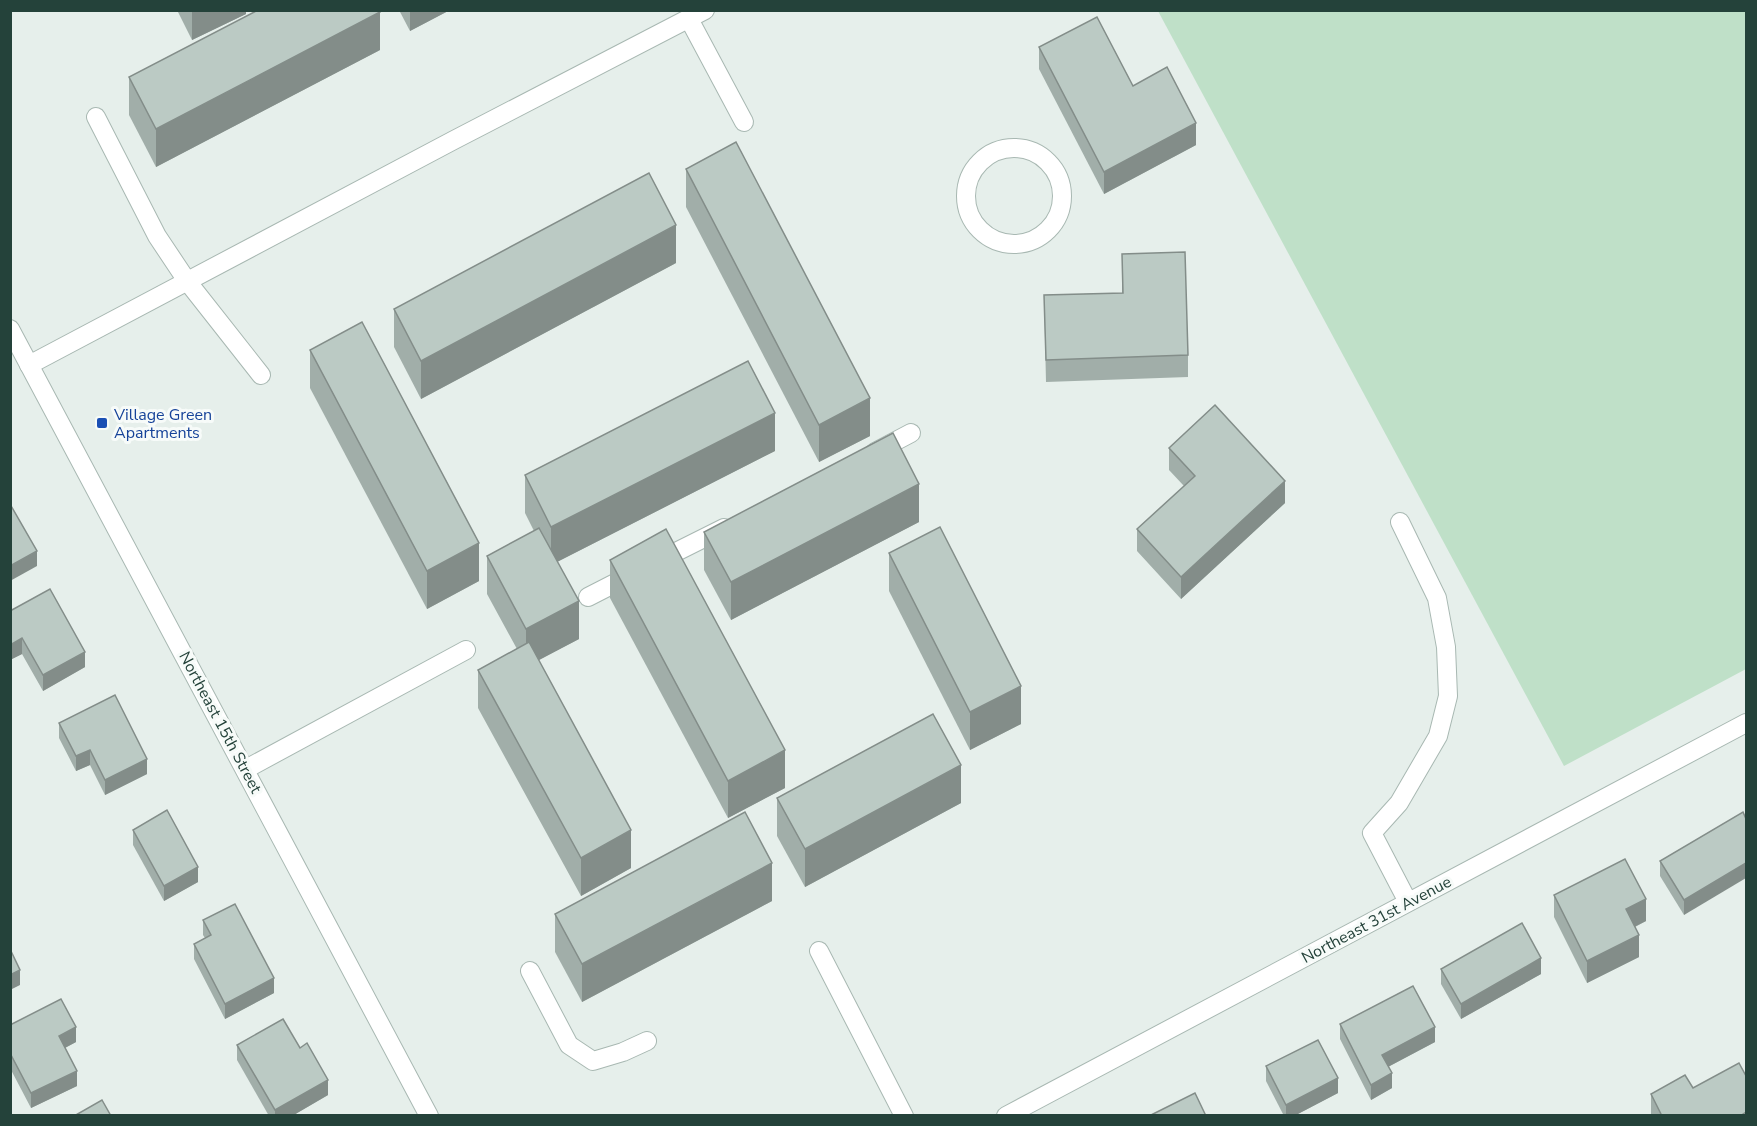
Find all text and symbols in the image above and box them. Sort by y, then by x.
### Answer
place label: Village Green Apartments [113,404,212,444]
marker: Village Green Apartments [95,416,109,430]
street label: Northeast 15th Street [173,648,267,798]
street label: Northeast 31st Avenue [1298,871,1455,969]

